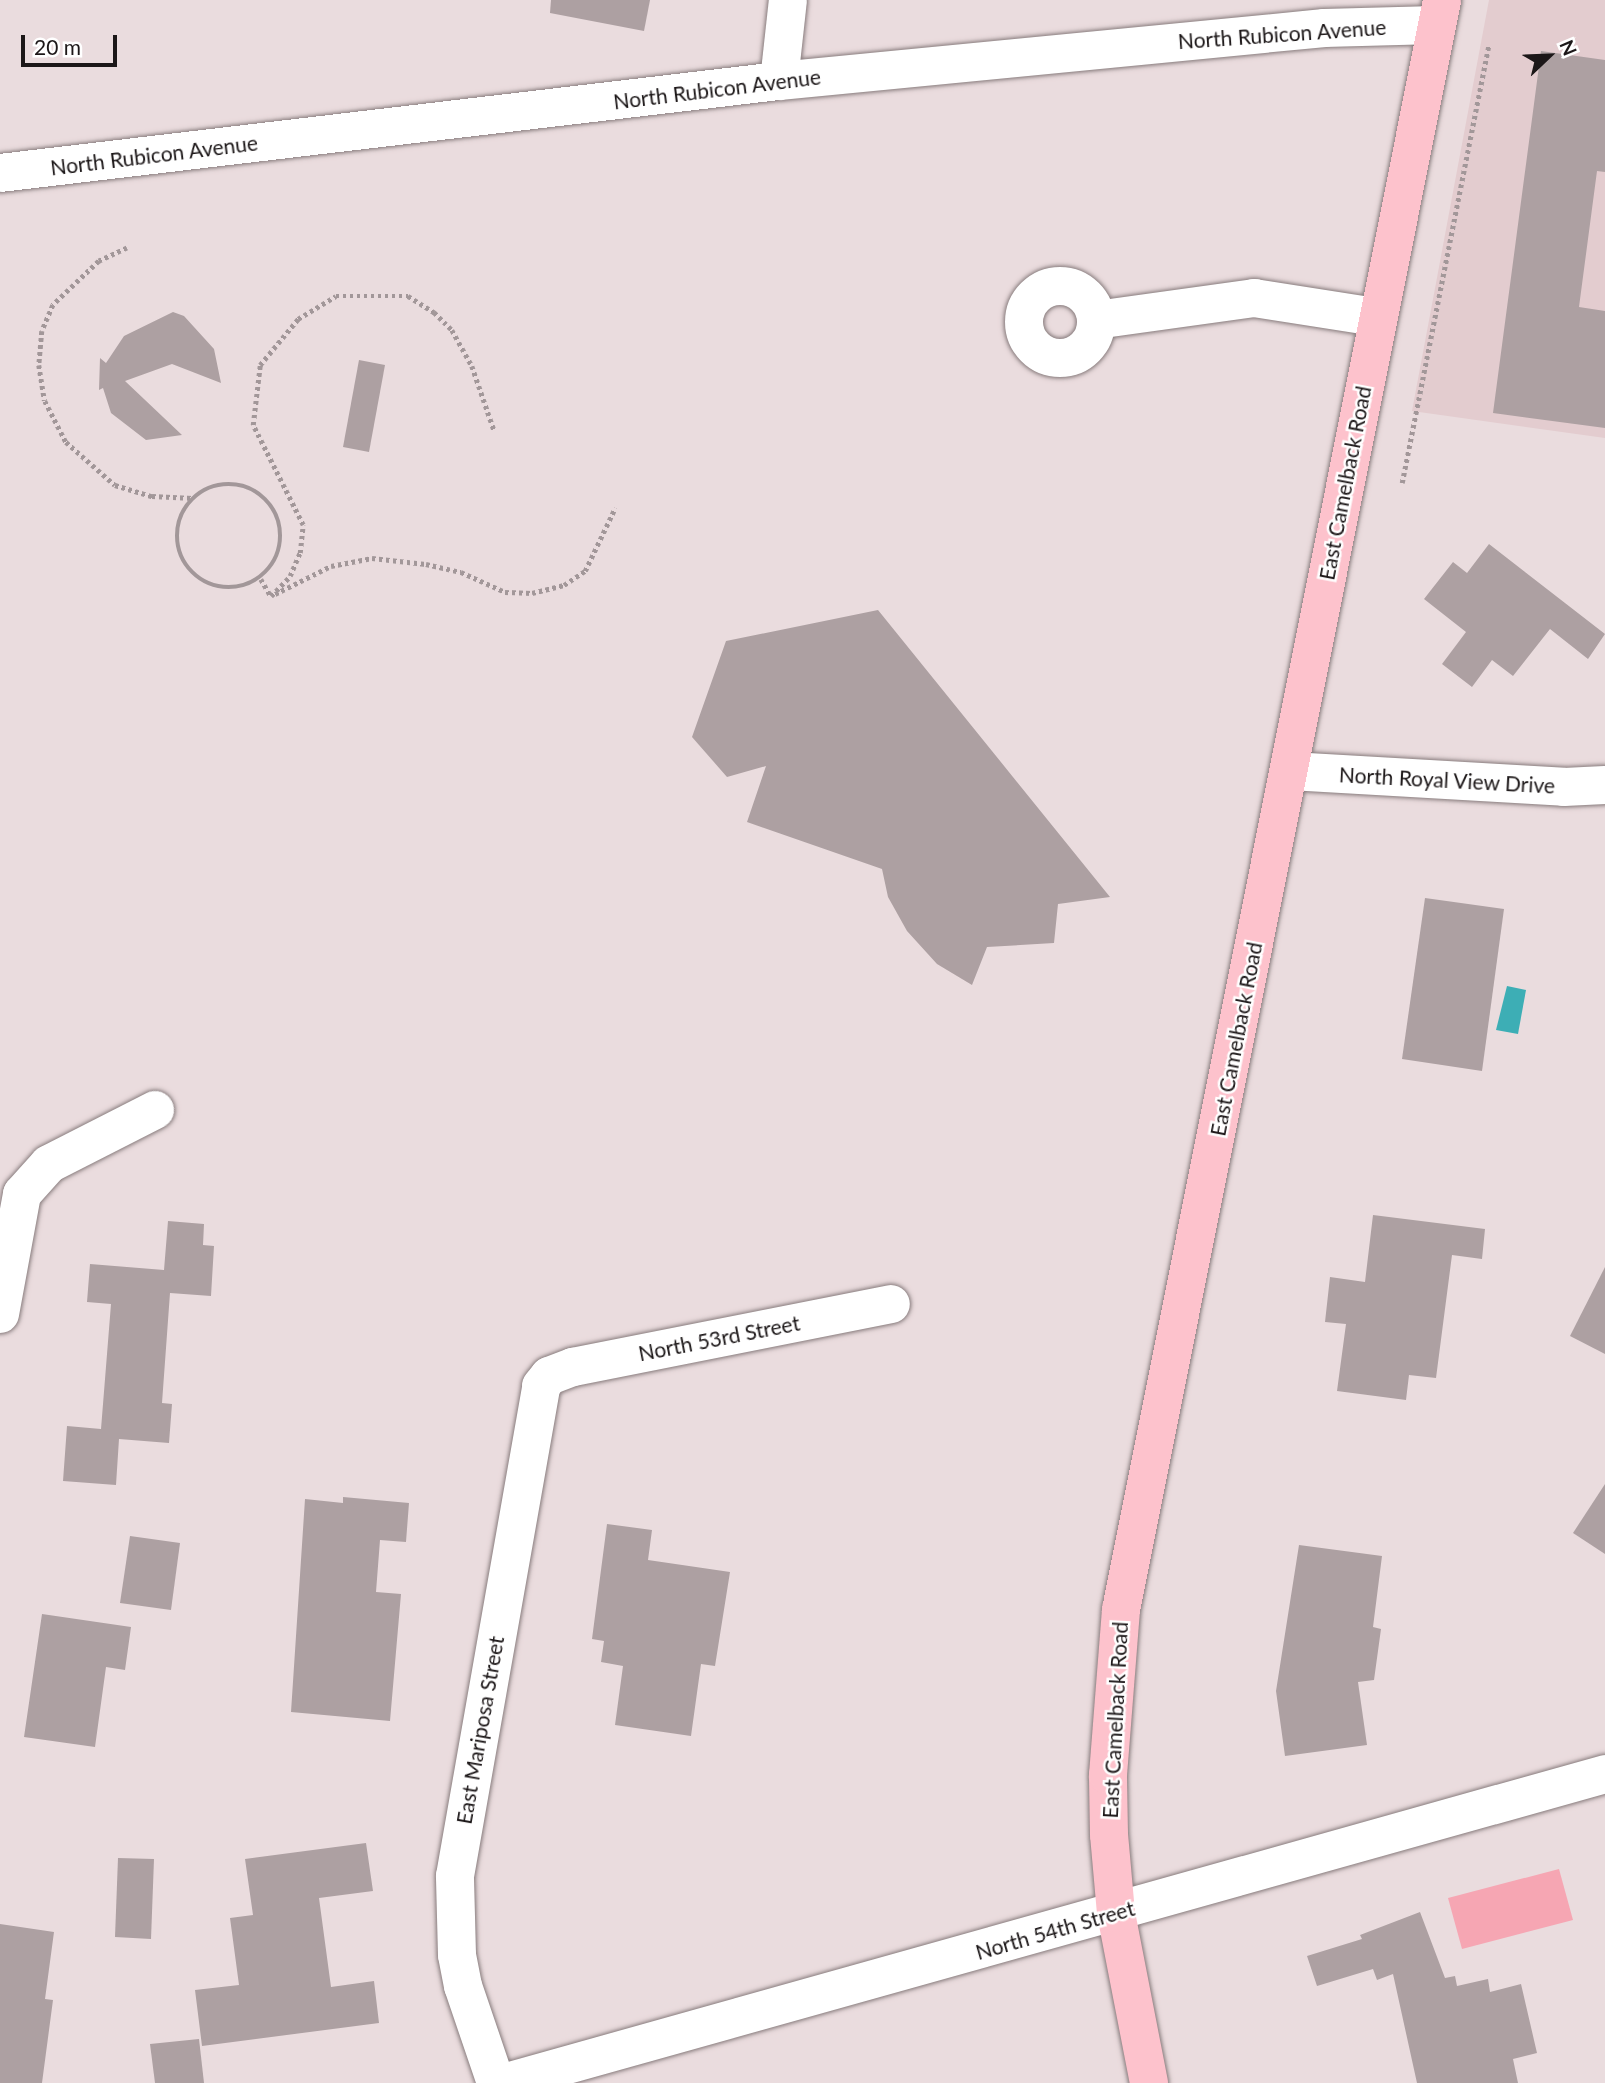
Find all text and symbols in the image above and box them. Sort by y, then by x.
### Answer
street label: North Rubicon Avenue [1177,14,1387,54]
scale bar [24,21,121,65]
north arrow [1514,21,1584,91]
text: 20 m [34,34,81,59]
text: N [1555,36,1582,59]
street label: North Rubicon Avenue [612,64,822,114]
street label: North Rubicon Avenue [49,130,259,180]
street label: East Camelback Road [1314,384,1376,582]
street label: North Royal View Drive [1338,762,1556,798]
street label: East Camelback Road [1205,940,1267,1138]
street label: North 53rd Street [636,1310,802,1366]
street label: East Camelback Road [1097,1621,1133,1819]
street label: East Mariposa Street [451,1634,509,1826]
street label: North 54th Street [973,1895,1137,1965]

